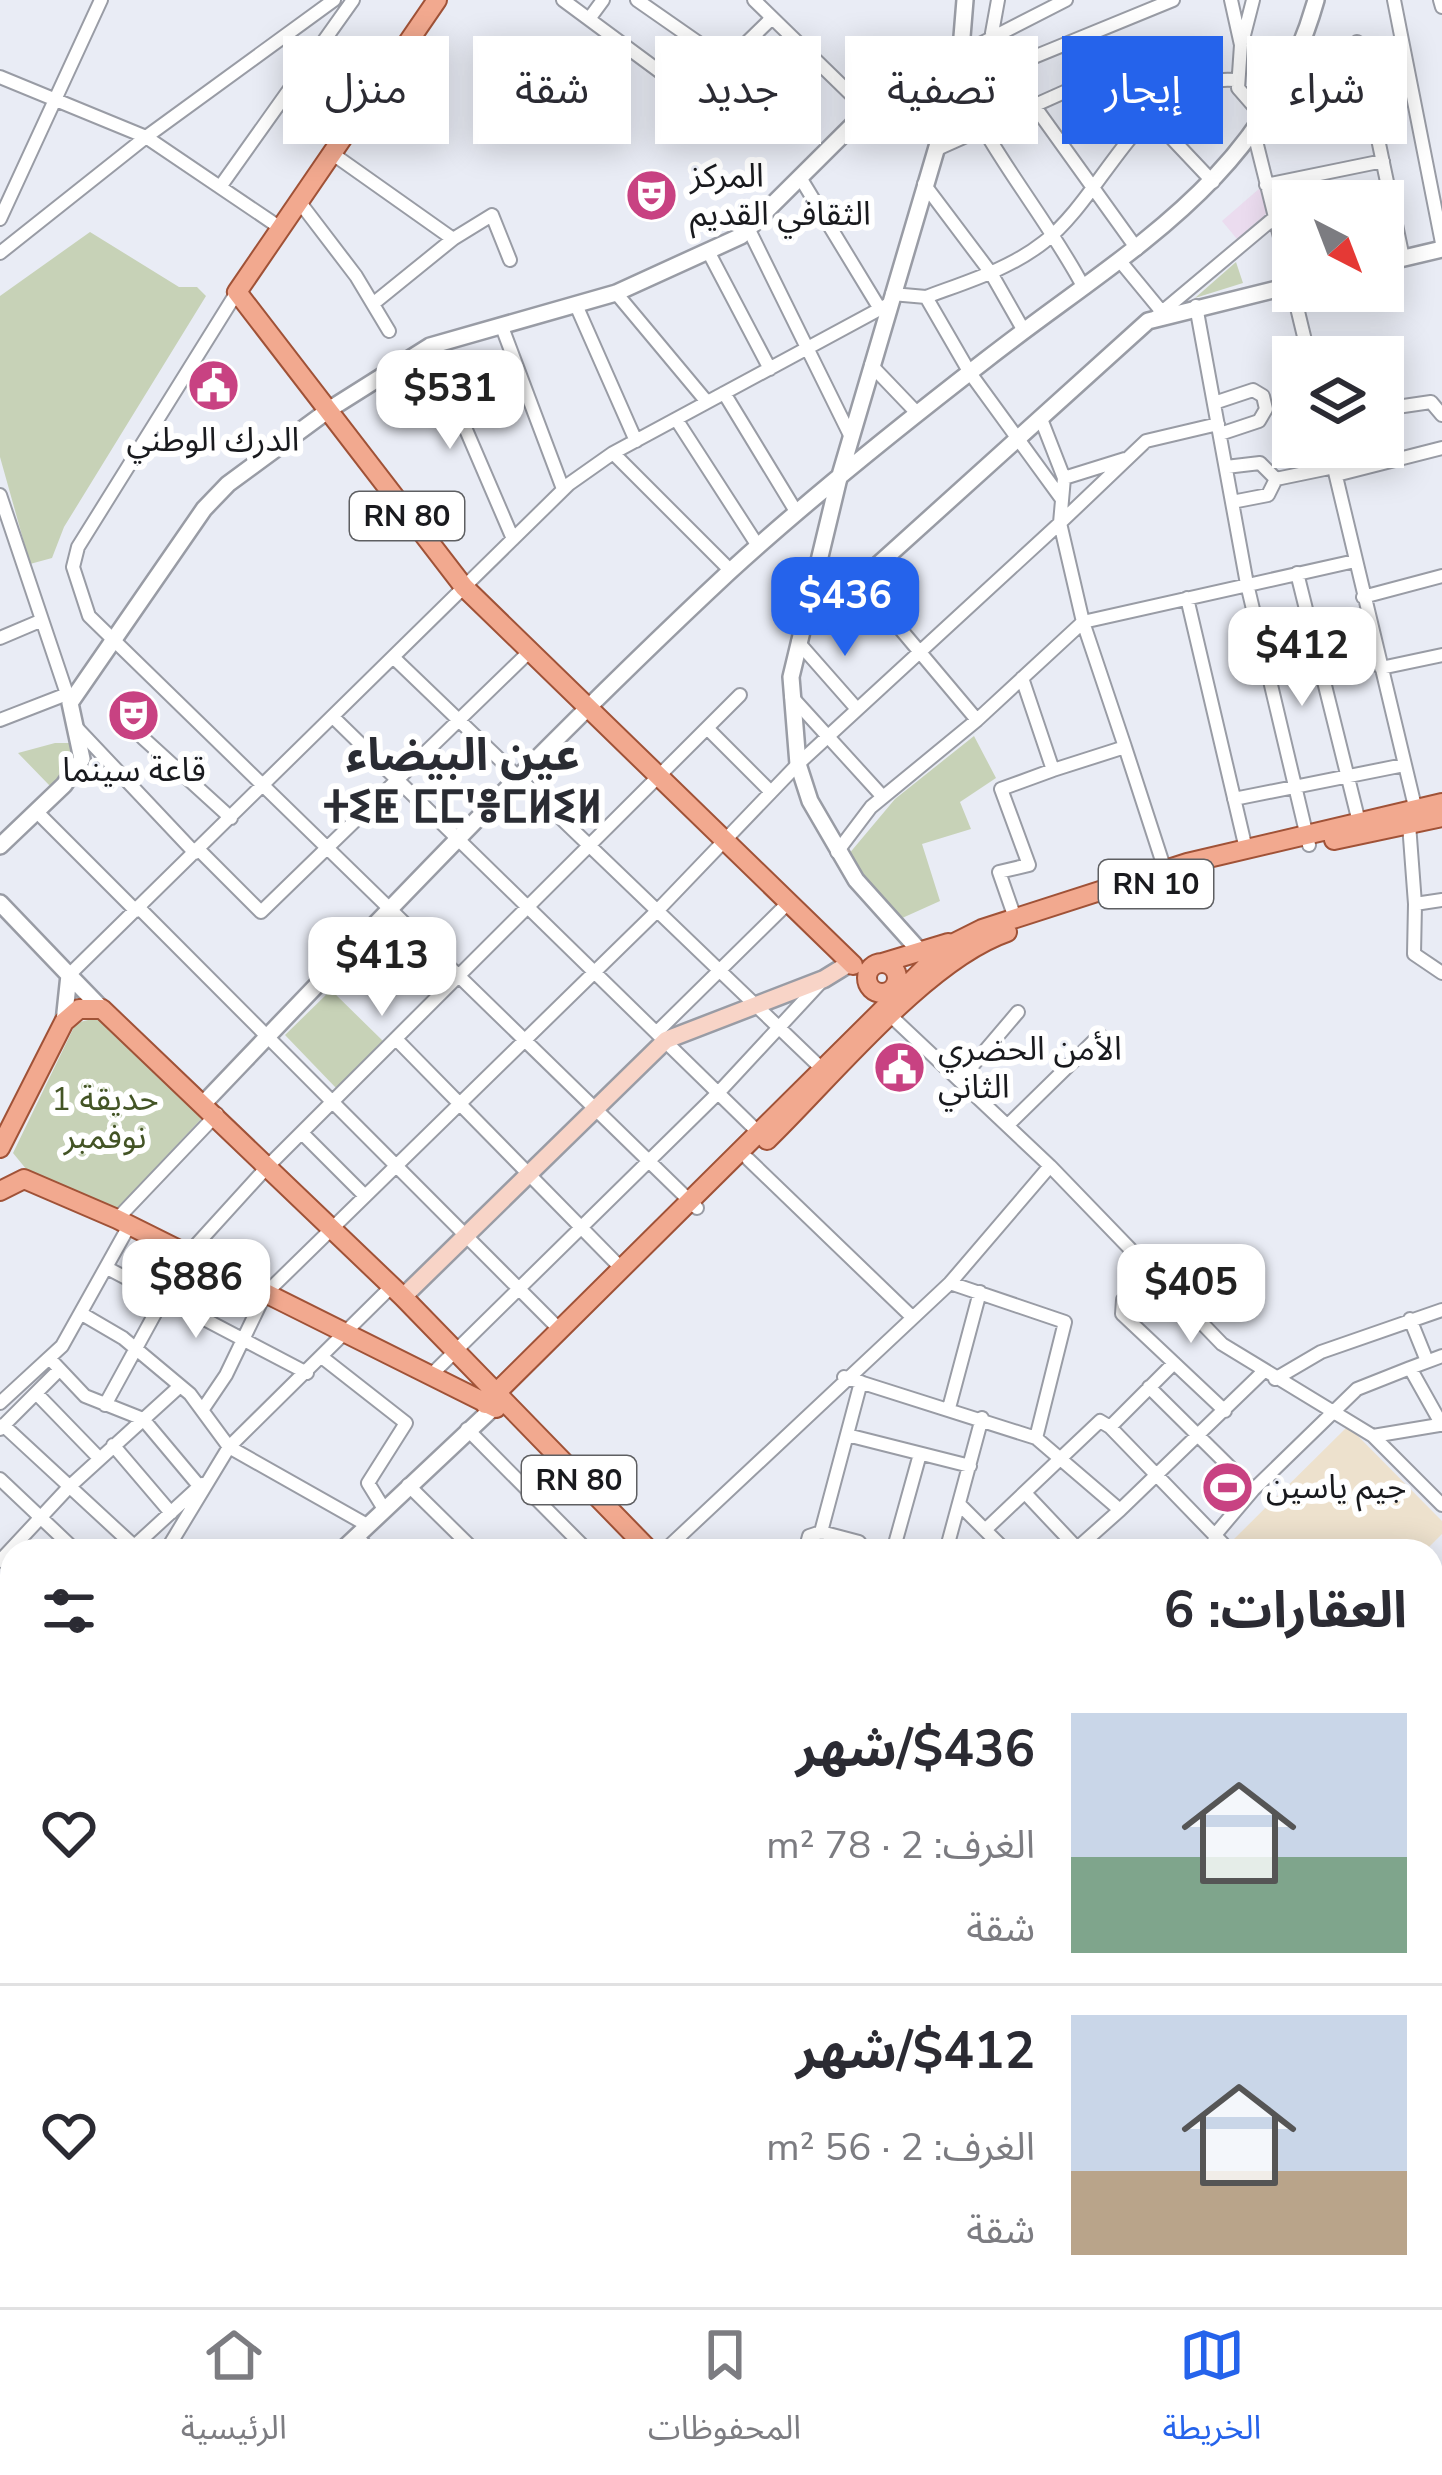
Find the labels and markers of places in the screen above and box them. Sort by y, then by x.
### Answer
place label: المركز الثقافي القديم [689,154,871,239]
theatre icon: المركز الثقافي القديم [623,167,679,223]
pin: $531 [379,350,521,452]
public building icon: الدرك الوطني [185,358,241,414]
place label: الدرك الوطني [127,418,299,464]
pin: $436 [774,557,916,659]
pin: $412 [1231,607,1373,709]
theatre icon: قاعة سينما [106,688,162,744]
place label: قاعة سينما [62,748,206,793]
pin: $413 [311,917,453,1019]
place label: الأمن الحضري الثاني [938,1027,1122,1111]
public building icon: الأمن الحضري الثاني [871,1040,927,1096]
pin: $886 [125,1239,267,1341]
pin: $405 [1120,1244,1262,1346]
sports icon: جيم ياسين [1199,1459,1255,1515]
place label: جيم ياسين [1266,1465,1407,1512]

